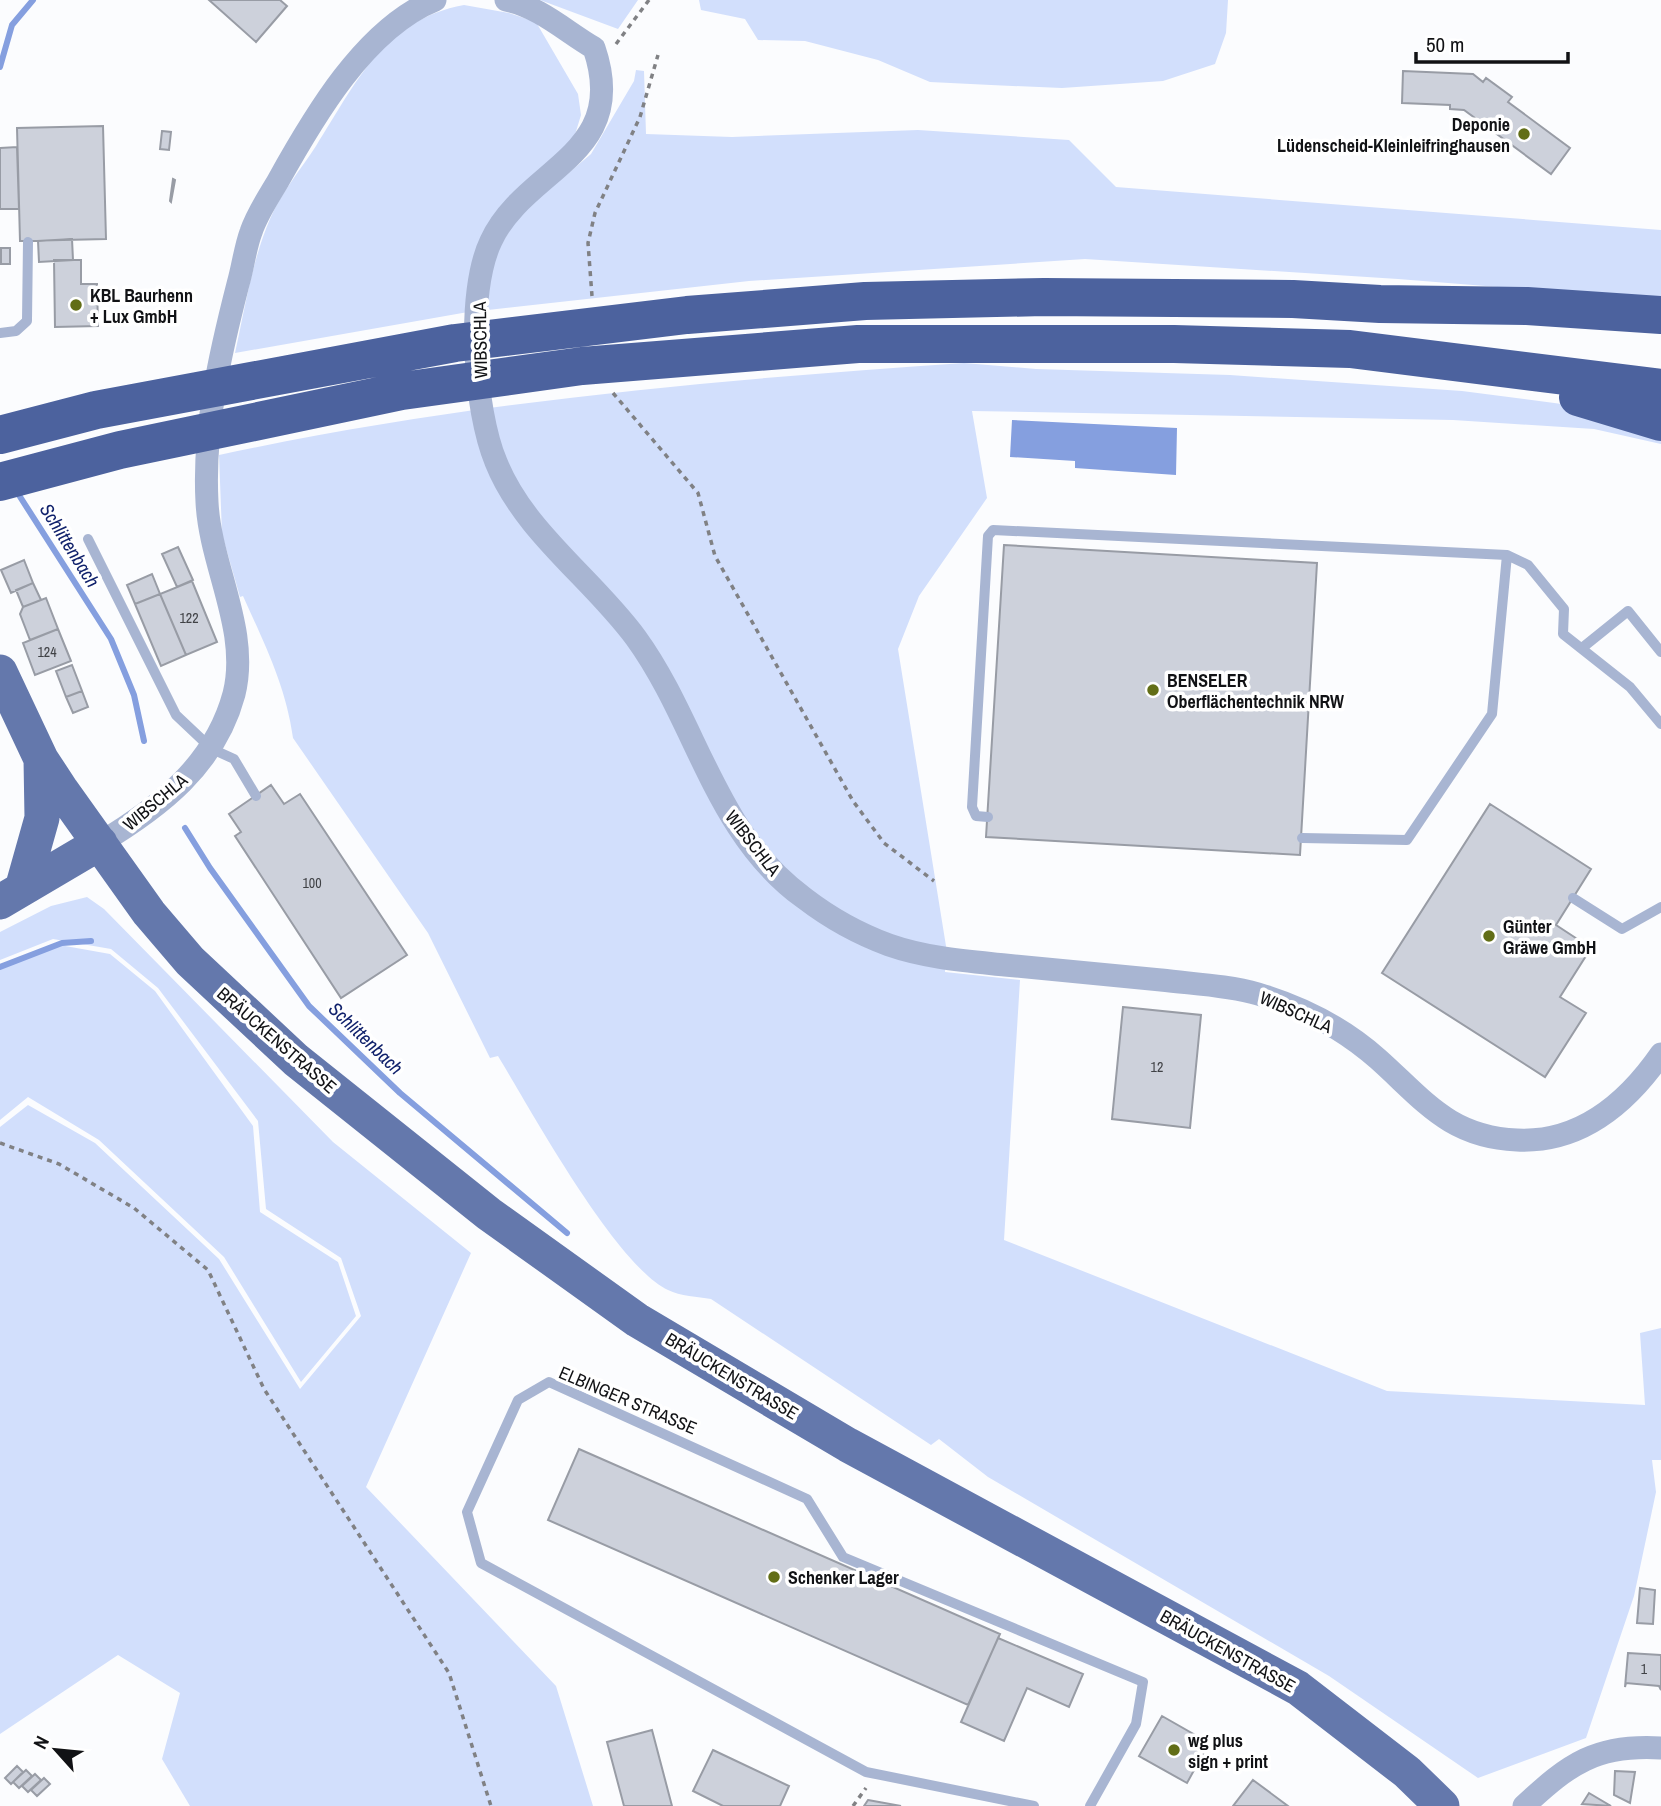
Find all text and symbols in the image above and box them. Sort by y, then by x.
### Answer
scale bar [1416,21,1568,65]
text: 50 m [1426,30,1464,59]
place label: Deponie Lüdenscheid-Kleinleifringhausen [1277,112,1510,158]
marker: Deponie Lüdenscheid-Kleinleifringhausen [1516,126,1532,142]
place label: KBL Baurhenn + Lux GmbH [90,283,193,329]
marker: KBL Baurhenn + Lux GmbH [68,297,84,313]
street label: WIBSCHLA [467,301,493,379]
water label: Schlittenbach [34,498,106,592]
house number: 122 [179,609,199,627]
house number: 124 [37,643,57,661]
place label: BENSELER Oberflächentechnik NRW [1167,668,1344,714]
marker: BENSELER Oberflächentechnik NRW [1145,682,1161,698]
street label: WIBSCHLA [117,768,193,836]
street label: WIBSCHLA [719,805,787,881]
house number: 100 [302,874,322,892]
place label: Günter Gräwe GmbH [1503,914,1597,960]
marker: Günter Gräwe GmbH [1481,928,1497,944]
street label: BRÄUCKENSTRASSE [212,981,342,1099]
street label: WIBSCHLA [1256,985,1336,1039]
water label: Schlittenbach [323,996,409,1080]
house number: 12 [1151,1058,1163,1076]
street label: BRÄUCKENSTRASSE [661,1326,803,1426]
street label: ELBINGER STRASSE [555,1360,701,1440]
place label: Schenker Lager [788,1565,899,1590]
marker: Schenker Lager [766,1569,782,1585]
street label: BRÄUCKENSTRASSE [1156,1603,1300,1699]
house number: 1 [1641,1660,1648,1678]
north arrow [21,1715,91,1785]
place label: wg plus sign + print [1188,1728,1268,1774]
text: N [27,1731,55,1753]
marker: wg plus sign + print [1166,1742,1182,1758]

